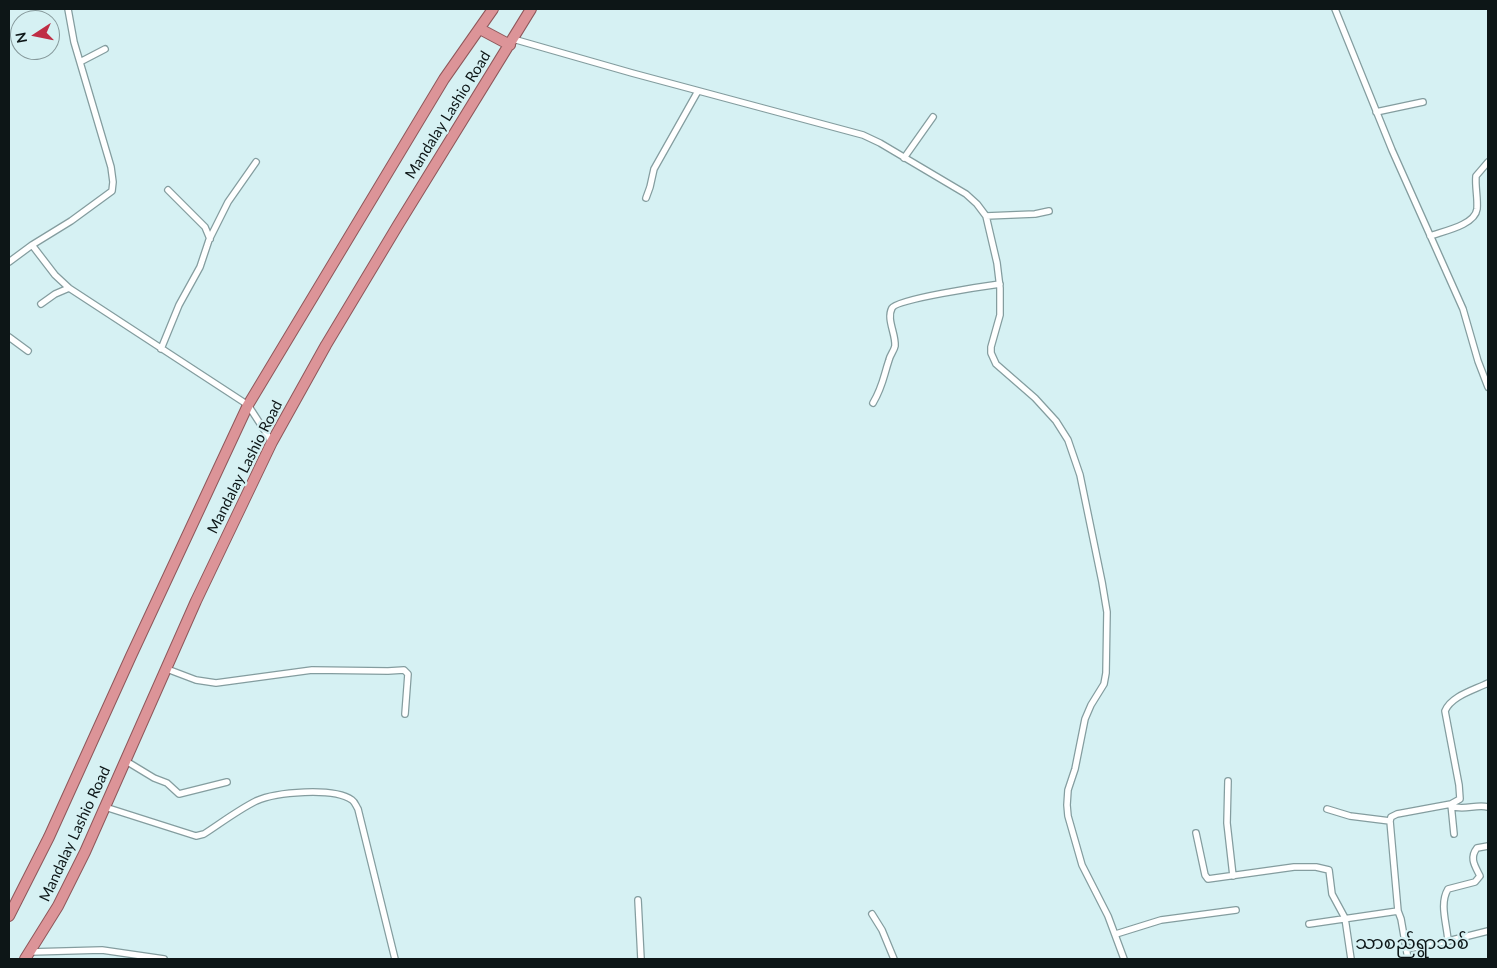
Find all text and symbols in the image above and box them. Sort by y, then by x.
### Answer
north arrow [10,10,60,60]
text: N [11,31,30,45]
street label: Mandalay Lashio Road [401,48,495,182]
street label: Mandalay Lashio Road [204,397,286,537]
street label: Mandalay Lashio Road [36,764,114,904]
district label: သာစည်ရွာသစ် [1355,932,1469,954]

